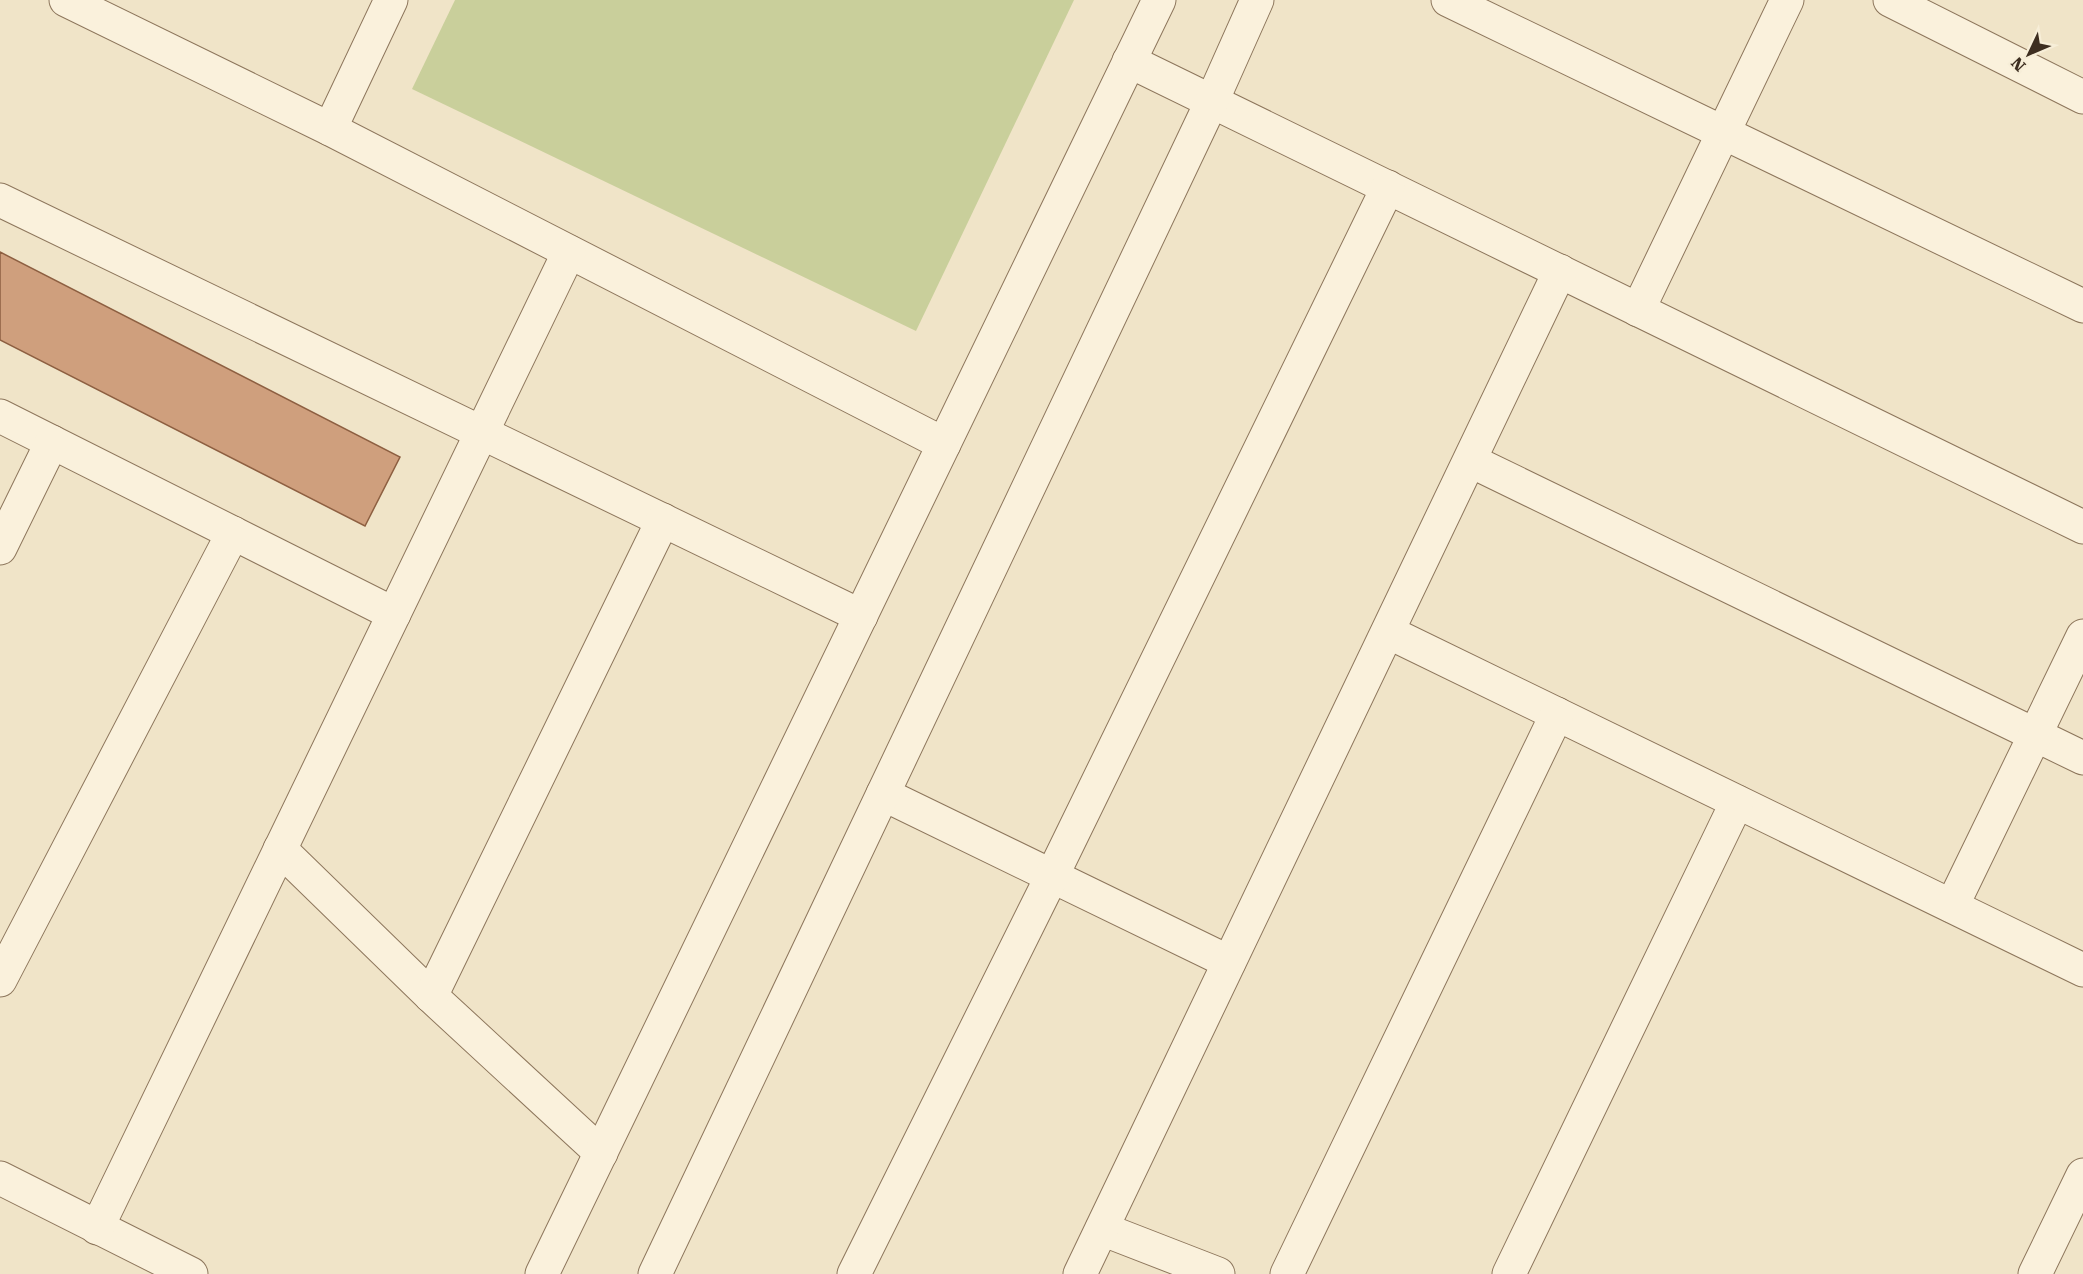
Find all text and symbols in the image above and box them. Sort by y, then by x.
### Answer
north arrow [1999,24,2059,84]
text: N [2007,53,2030,75]

